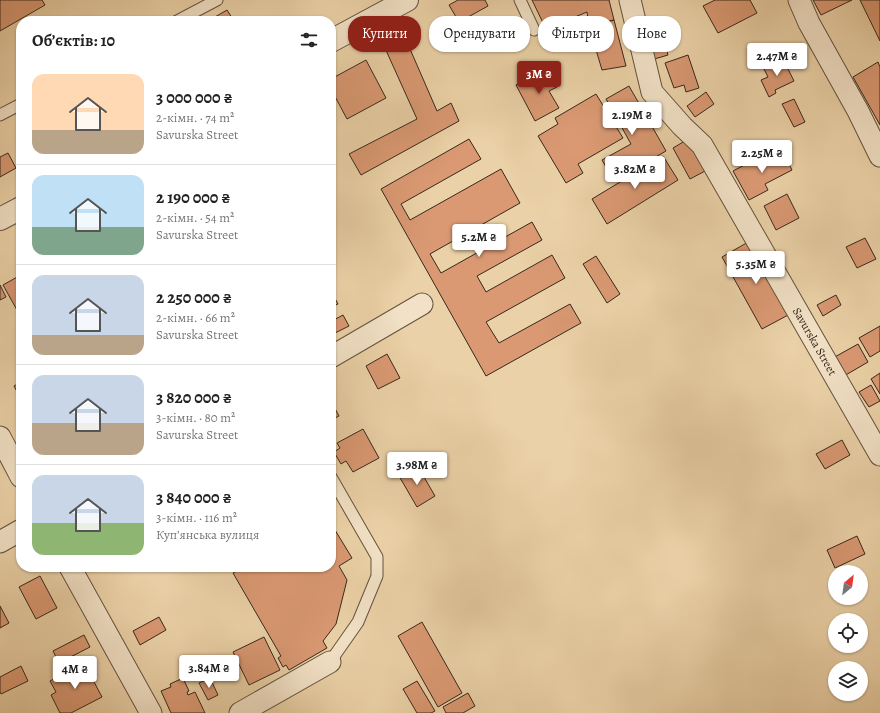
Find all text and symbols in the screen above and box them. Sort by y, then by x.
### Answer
chip: Купити [348,16,421,52]
chip: Орендувати [429,16,530,52]
chip: Фільтри [538,16,614,52]
chip: Нове [622,16,681,52]
text: Об’єктів: 10 [32,29,115,52]
icon: filters [298,29,320,51]
pin: 2.47M ₴ [740,43,814,77]
text: 2.47M ₴ [756,47,798,64]
pin: 3M ₴ [515,61,563,95]
text: 3M ₴ [526,65,552,82]
text: 3 000 000 ₴ [156,86,233,109]
icon: home [64,90,112,138]
pin: 2.19M ₴ [595,102,669,136]
text: 2.19M ₴ [612,106,652,123]
text: 2-кімн. · 74 m² [156,109,234,126]
text: Savurska Street [156,126,238,143]
pin: 2.25M ₴ [725,140,799,174]
text: 2.25M ₴ [741,144,783,161]
pin: 3.82M ₴ [598,156,672,190]
text: 3.82M ₴ [614,160,656,177]
text: 2 190 000 ₴ [156,186,230,209]
icon: home [64,191,112,239]
text: 2-кімн. · 54 m² [156,209,234,226]
pin: 5.2M ₴ [446,224,512,258]
text: Savurska Street [156,226,238,243]
text: 5.2M ₴ [461,228,497,245]
pin: 5.35M ₴ [719,251,793,285]
text: 5.35M ₴ [736,255,776,272]
text: 2 250 000 ₴ [156,286,232,309]
icon: home [64,291,112,339]
street label: Savurska Street [789,304,841,378]
text: 2-кімн. · 66 m² [156,309,235,326]
text: Savurska Street [156,326,238,343]
text: 3 820 000 ₴ [156,386,232,409]
icon: home [64,391,112,439]
text: 3-кімн. · 80 m² [156,409,235,426]
text: Savurska Street [156,426,238,443]
pin: 3.98M ₴ [380,452,454,486]
text: 3.98M ₴ [396,456,438,473]
text: 3 840 000 ₴ [156,486,232,509]
icon: home [64,491,112,539]
text: 3-кімн. · 116 m² [156,509,237,526]
text: Купʼянська вулиця [156,526,259,543]
north arrow [828,565,868,605]
map controls [828,565,868,701]
button: locate [828,613,868,653]
pin: 3.84M ₴ [172,655,246,689]
pin: 4M ₴ [51,656,99,690]
text: 3.84M ₴ [188,659,230,676]
text: 4M ₴ [62,660,88,677]
button: layers [828,661,868,701]

